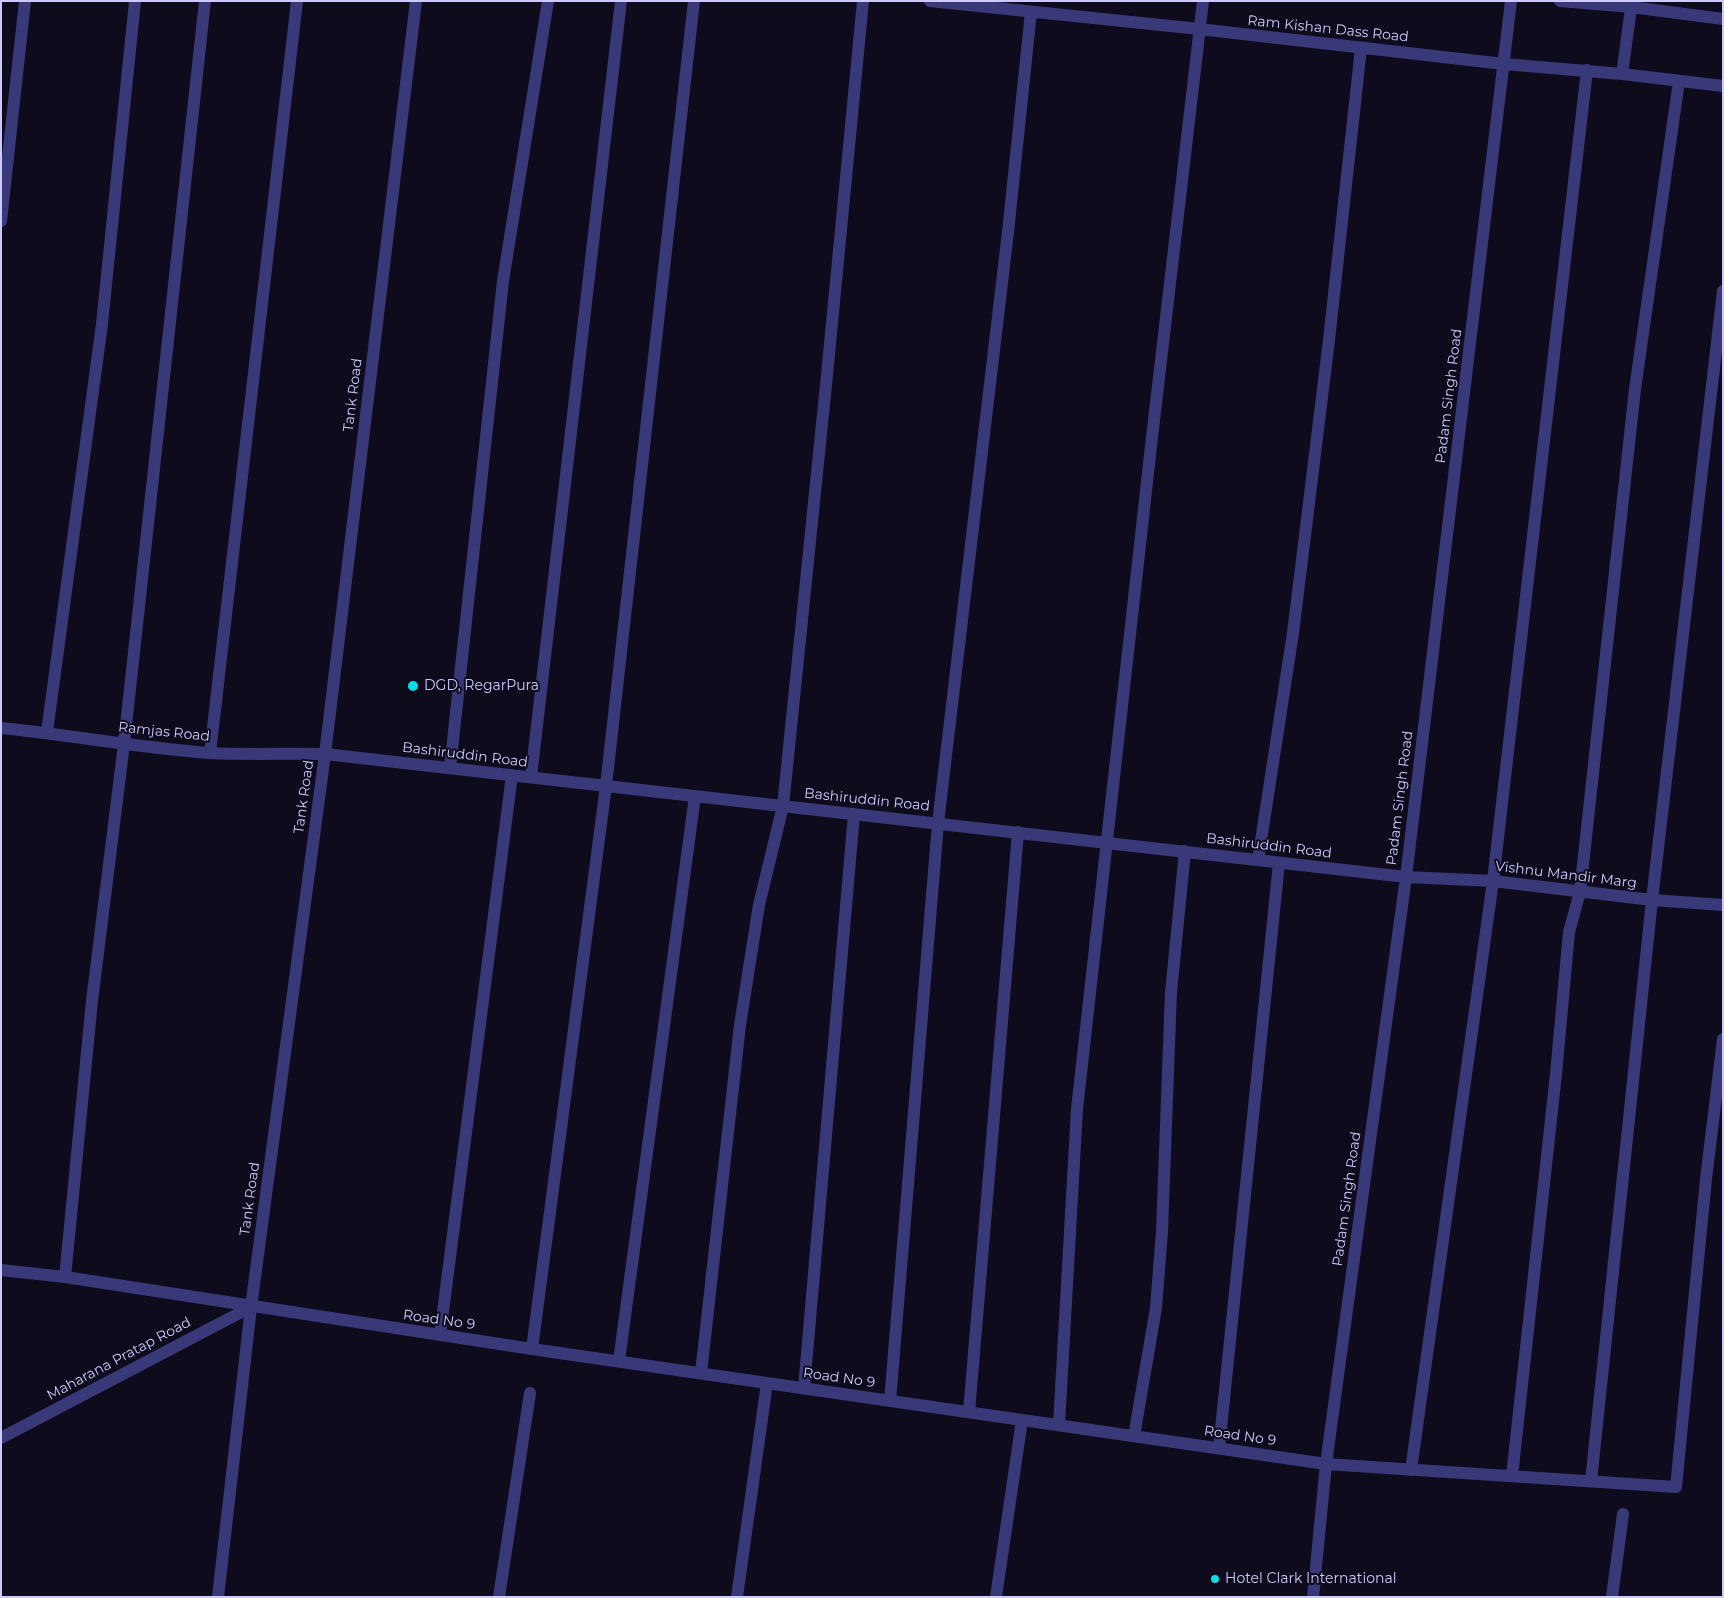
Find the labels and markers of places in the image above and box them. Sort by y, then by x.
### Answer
place label: DGD, RegarPura [424,678,539,694]
marker: DGD, RegarPura [406,679,420,693]
place label: Hotel Clark International [1225,1571,1396,1587]
marker: Hotel Clark International [1209,1573,1221,1585]

